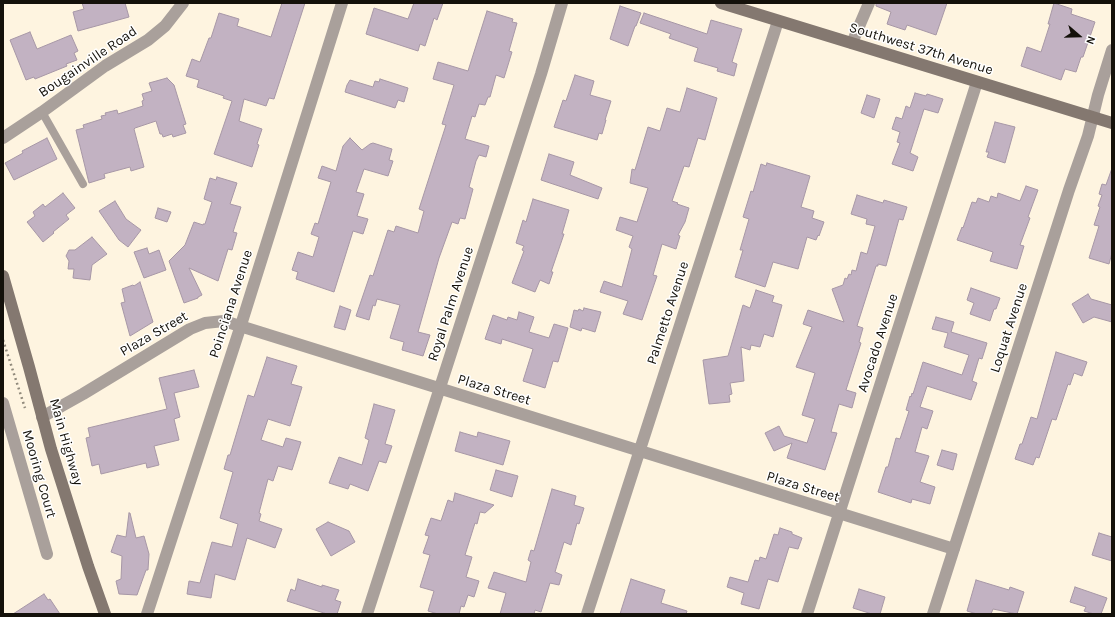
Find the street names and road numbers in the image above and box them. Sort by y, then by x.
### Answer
street label: Southwest 37th Avenue [847,19,995,79]
street label: Bougainville Road [36,23,140,101]
street label: Royal Palm Avenue [425,245,477,363]
street label: Poinciana Avenue [206,248,256,360]
street label: Palmetto Avenue [643,259,693,367]
street label: Loquat Avenue [987,281,1031,375]
street label: Avocado Avenue [854,292,902,394]
street label: Plaza Street [117,308,191,360]
street label: Plaza Street [455,371,533,409]
street label: Main Highway [46,397,86,487]
street label: Mooring Court [18,428,60,520]
street label: Plaza Street [764,468,842,506]

